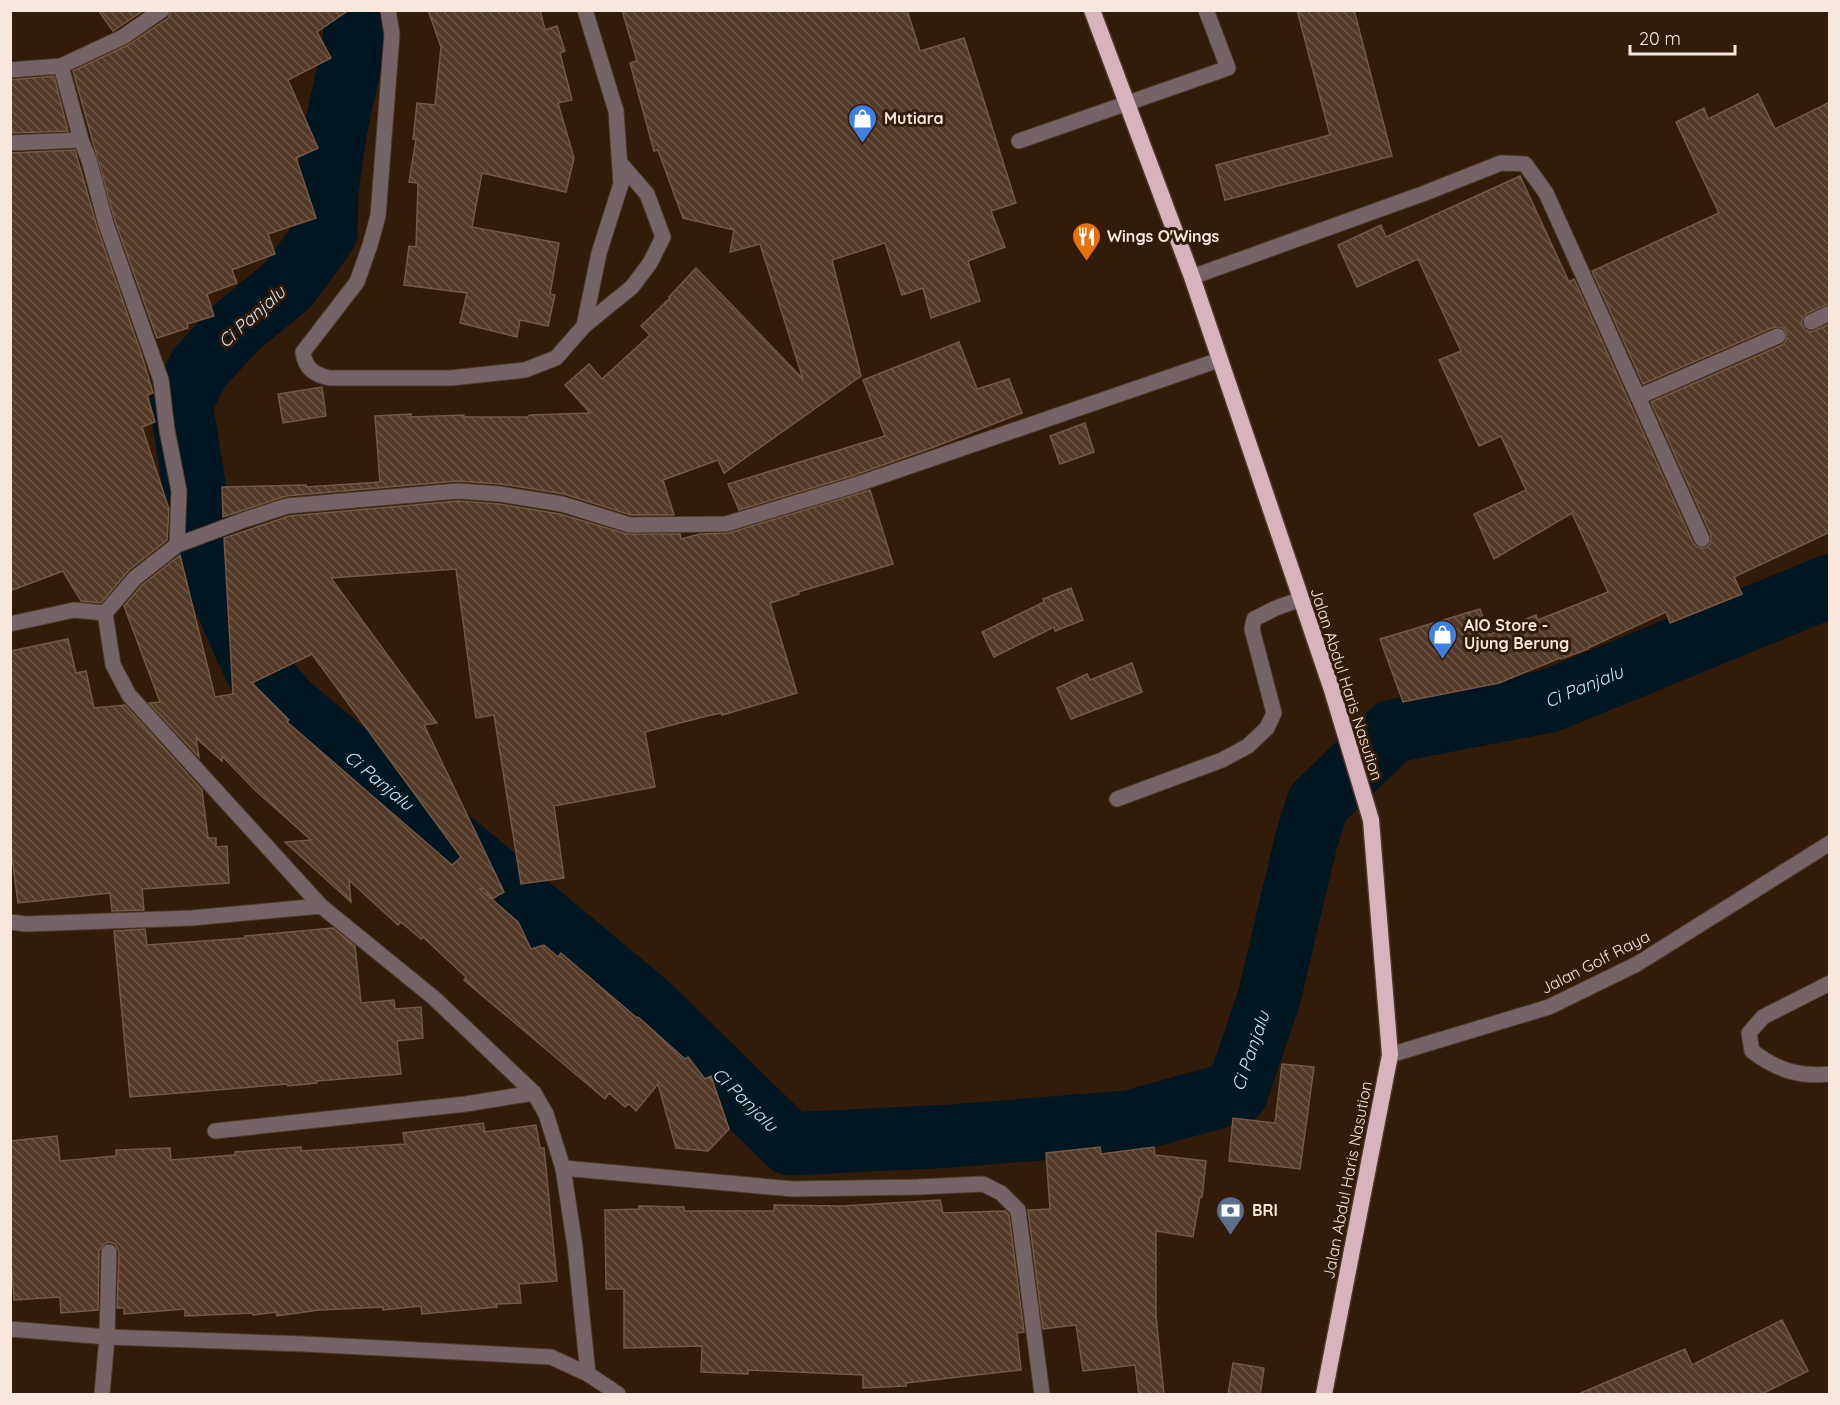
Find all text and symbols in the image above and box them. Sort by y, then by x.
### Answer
scale bar [1630,18,1735,56]
text: 20 m [1639,27,1681,50]
shop icon: Mutiara [847,102,879,144]
place label: Mutiara [884,108,944,128]
restaurant icon: Wings O'Wings [1070,220,1102,262]
place label: Wings O'Wings [1107,226,1220,246]
water label: Ci Panjalu [213,279,291,353]
street label: Jalan Abdul Haris Nasution [1306,585,1388,783]
place label: AIO Store - Ujung Berung [1464,615,1569,653]
shop icon: AIO Store - Ujung Berung [1427,618,1459,660]
water label: Ci Panjalu [1541,659,1628,713]
water label: Ci Panjalu [340,745,419,817]
street label: Jalan Golf Raya [1537,926,1653,998]
water label: Ci Panjalu [1226,1007,1275,1094]
water label: Ci Panjalu [708,1062,784,1138]
street label: Jalan Abdul Haris Nasution [1318,1079,1376,1281]
bank icon: BRI [1215,1194,1247,1236]
place label: BRI [1252,1200,1278,1220]

